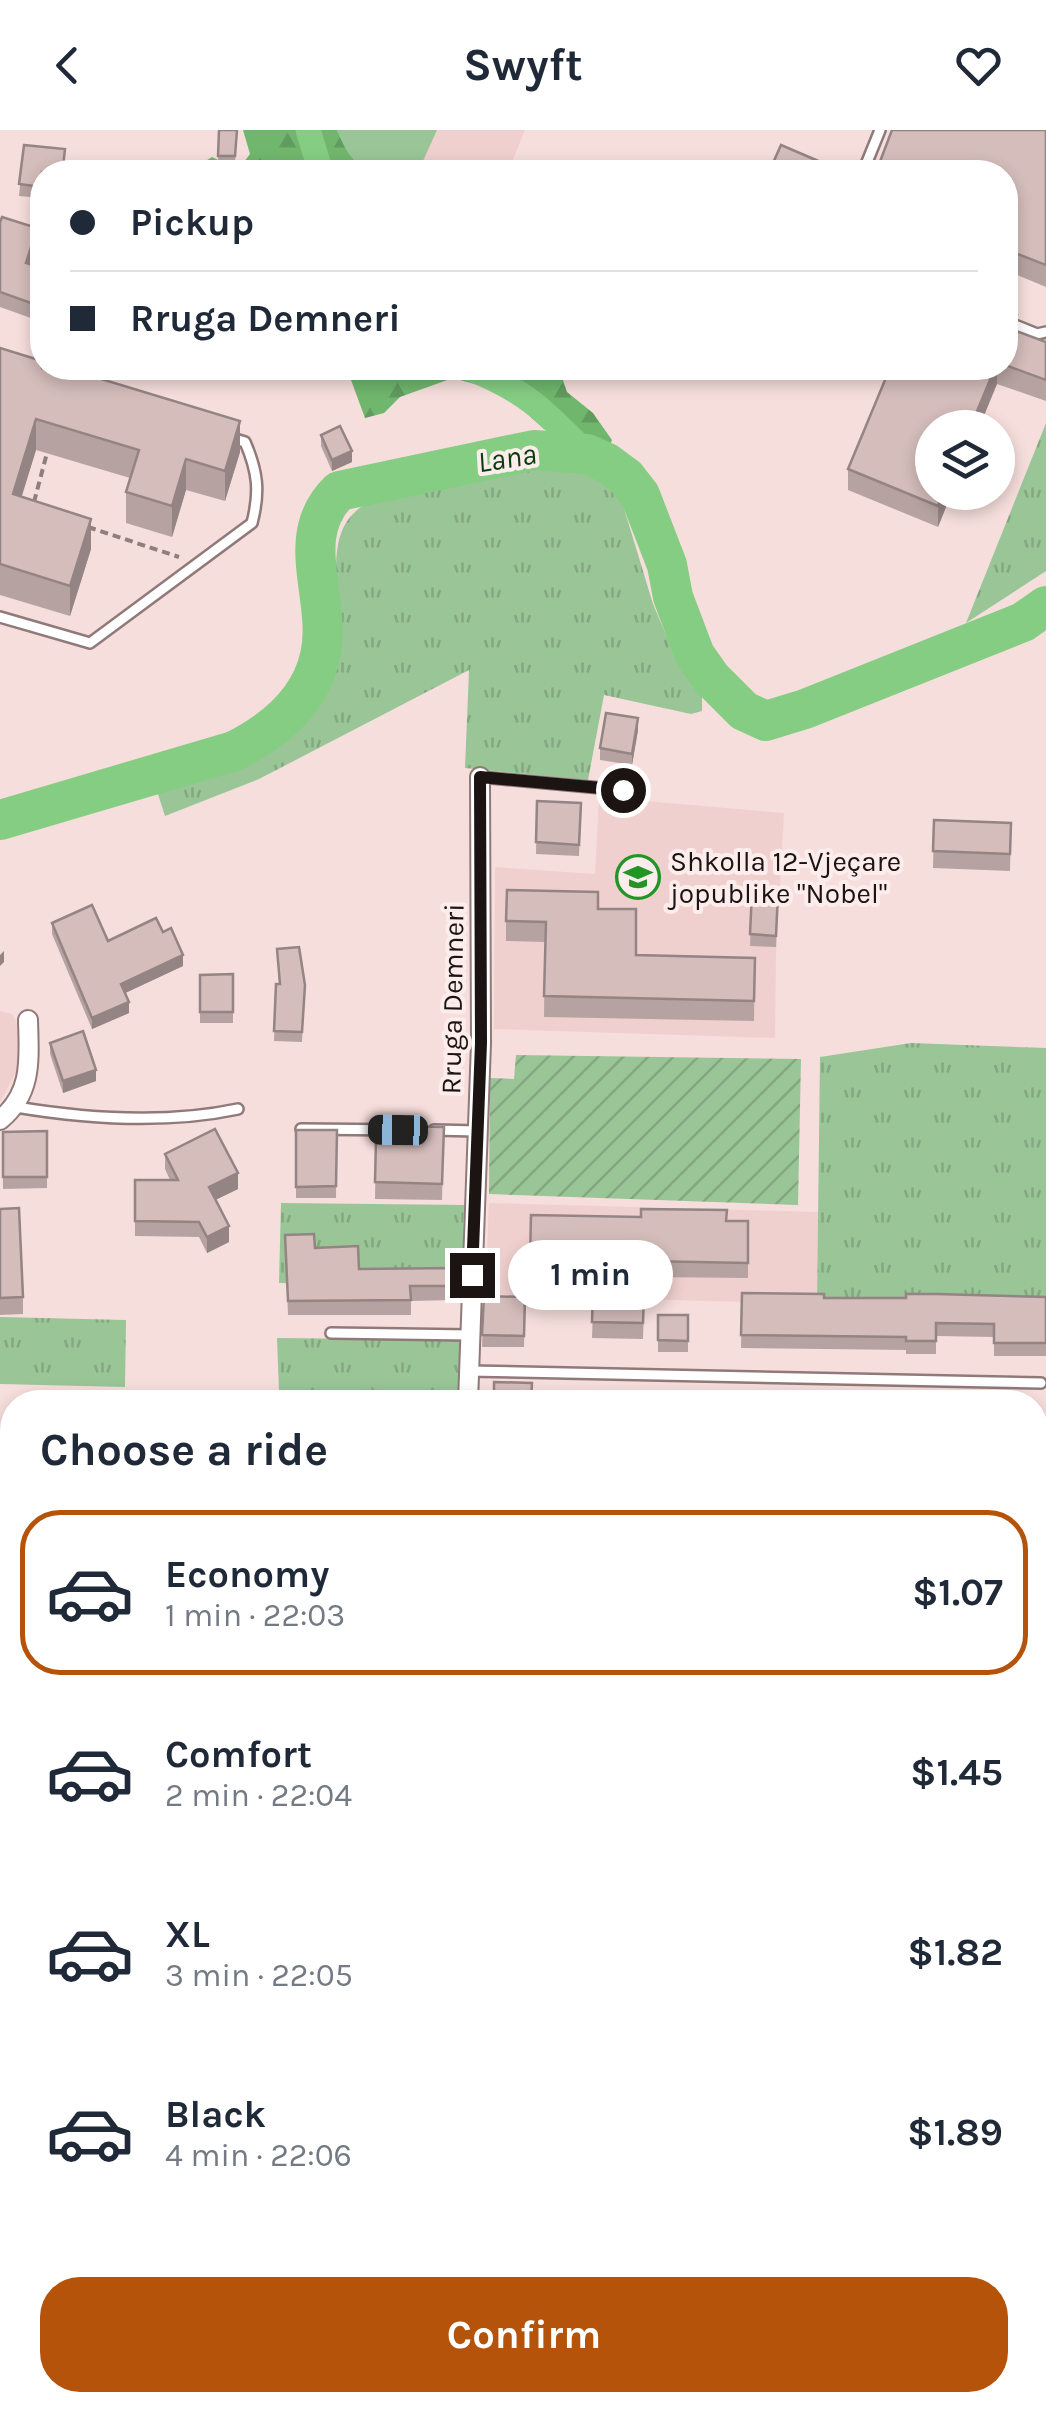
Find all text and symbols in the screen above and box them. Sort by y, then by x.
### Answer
icon: back [40,38,95,93]
icon: heart [951,38,1006,93]
text: Swyft [463,39,583,91]
text: Pickup [130,200,254,245]
text: Rruga Demneri [130,296,401,341]
map controls [915,410,1015,510]
button: layers [915,410,1015,510]
water label: Lana [475,436,539,480]
route start [601,768,646,813]
place label: Shkolla 12-Vjeçare jopublike "Nobel" [667,845,901,910]
school or university icon: Shkolla 12-Vjeçare jopublike "Nobel" [615,854,661,900]
street label: Rruga Demneri [434,903,471,1095]
car [368,1114,428,1146]
callout: 1 min [507,1240,672,1310]
route end [450,1253,495,1298]
text: 1 min [550,1256,631,1293]
text: Choose a ride [40,1424,328,1476]
icon: car [45,1548,135,1638]
text: Economy [165,1552,329,1597]
text: $1.07 [912,1570,1003,1615]
text: 1 min · 22:03 [165,1597,345,1634]
icon: car [45,1728,135,1818]
text: Comfort [165,1732,312,1777]
text: $1.45 [910,1750,1003,1795]
text: 2 min · 22:04 [165,1777,352,1814]
icon: car [45,1908,135,1998]
text: XL [165,1912,210,1957]
text: $1.82 [908,1930,1003,1975]
text: 3 min · 22:05 [165,1957,353,1994]
icon: car [45,2088,135,2178]
text: Black [165,2092,266,2137]
text: $1.89 [907,2110,1003,2155]
text: 4 min · 22:06 [165,2137,352,2174]
button: Confirm [40,2277,1008,2392]

